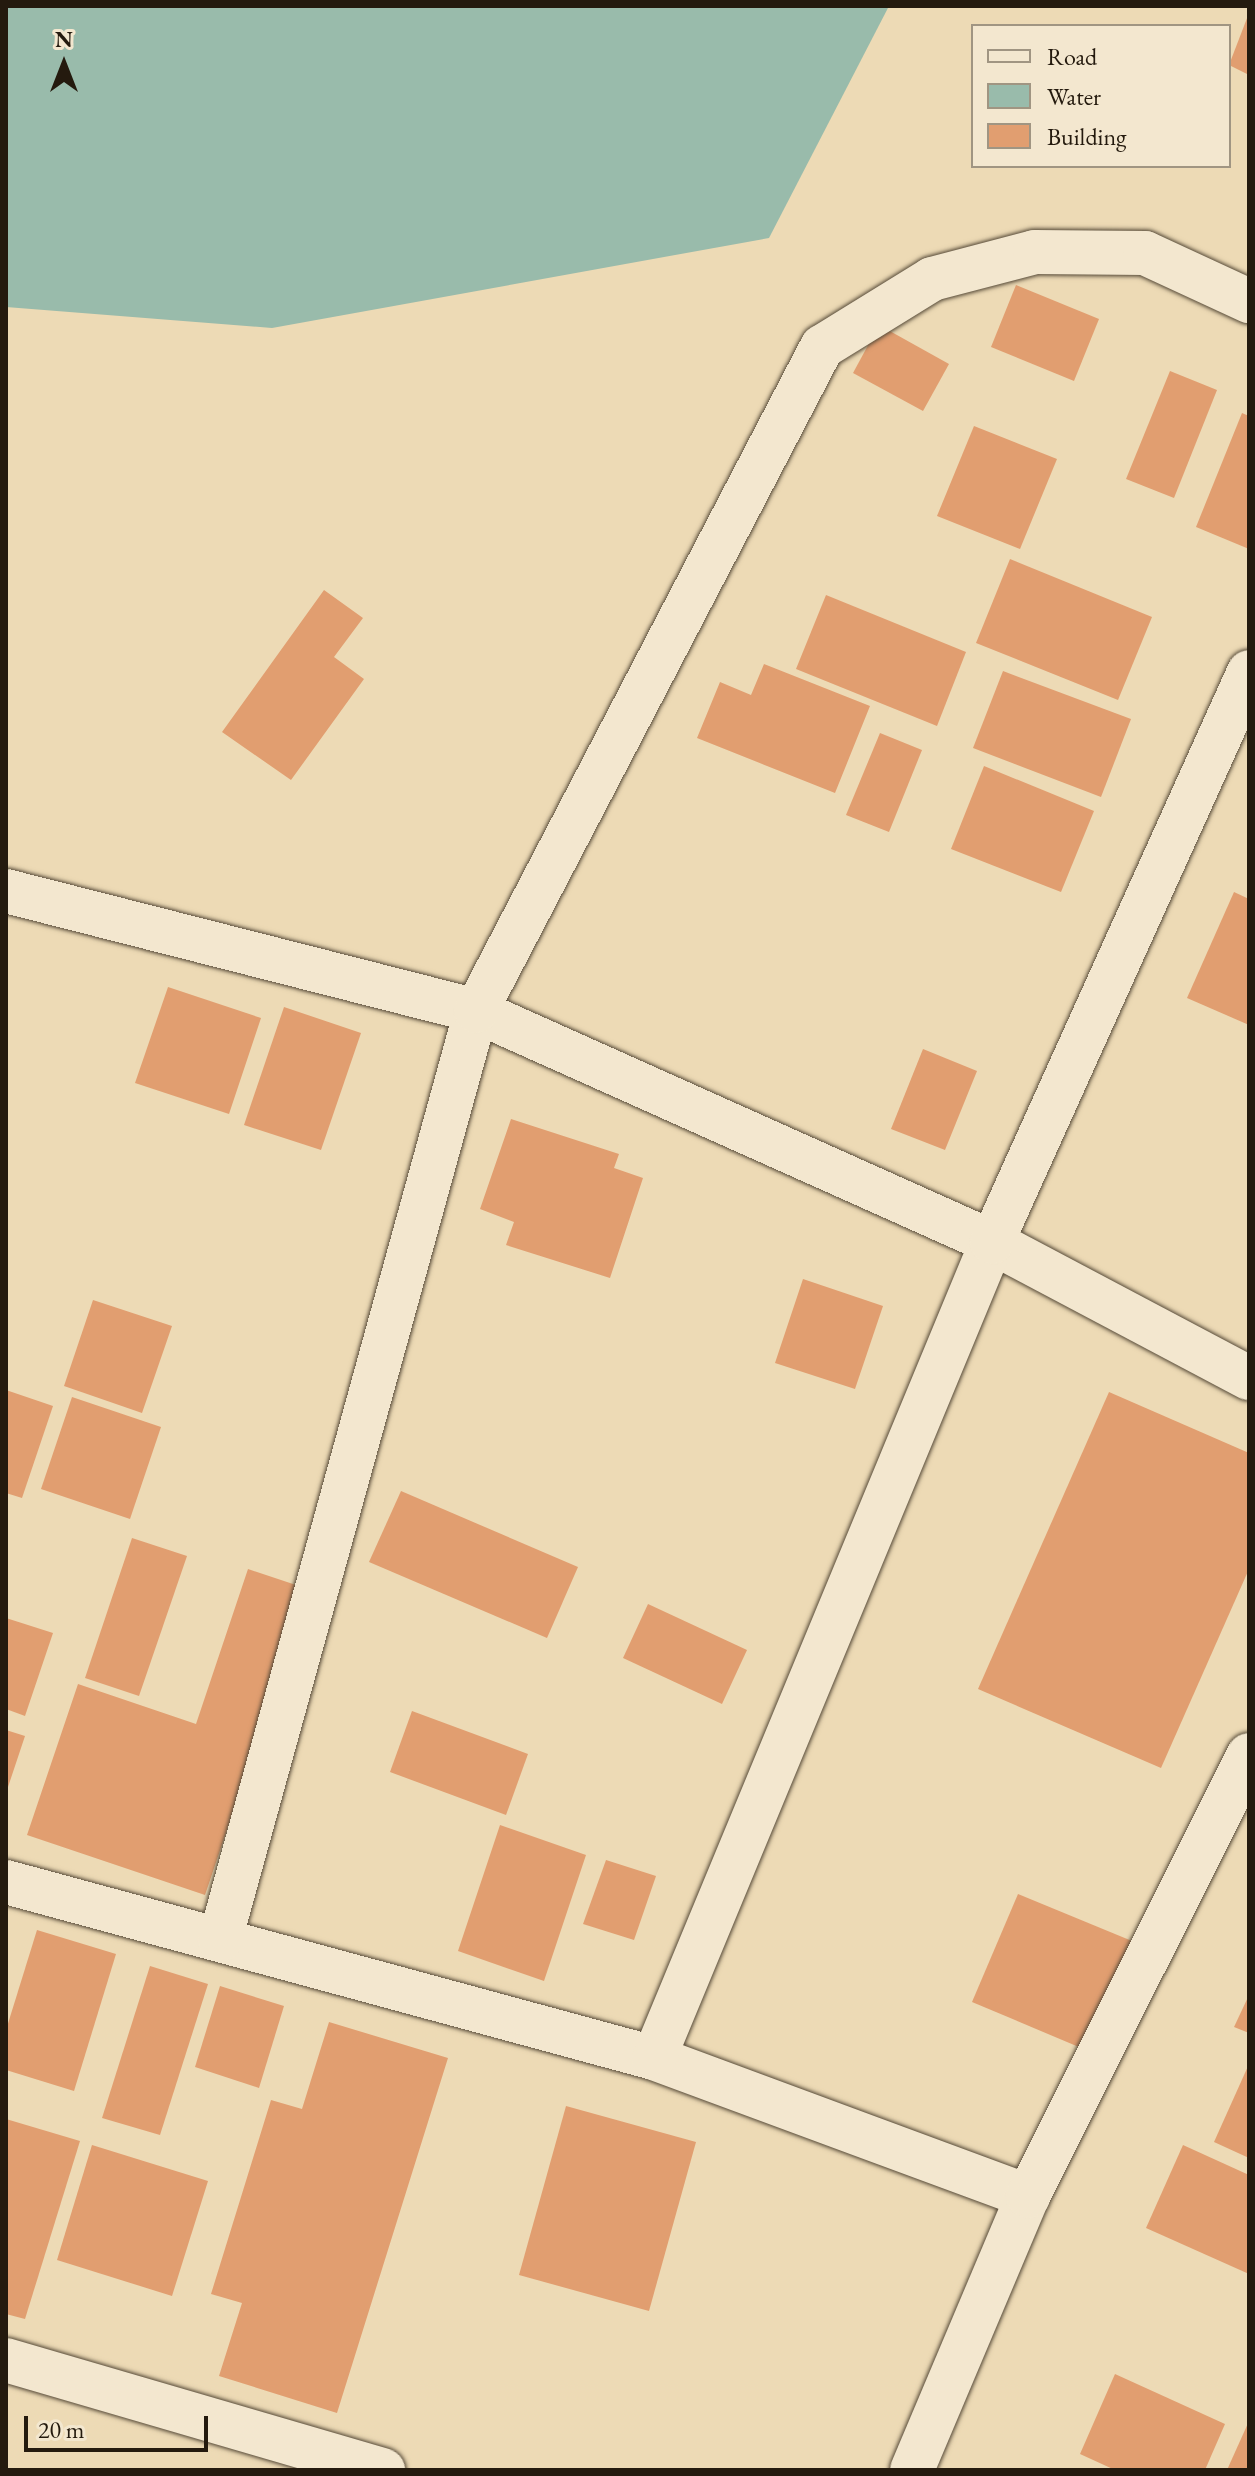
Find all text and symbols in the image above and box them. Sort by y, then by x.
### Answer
north arrow [24,24,104,104]
legend [971,24,1231,168]
text: N [55,25,73,54]
text: Road [1047,41,1097,72]
text: Water [1047,81,1101,112]
text: Building [1047,121,1127,152]
scale bar [28,2400,212,2450]
text: 20 m [38,2414,85,2445]

